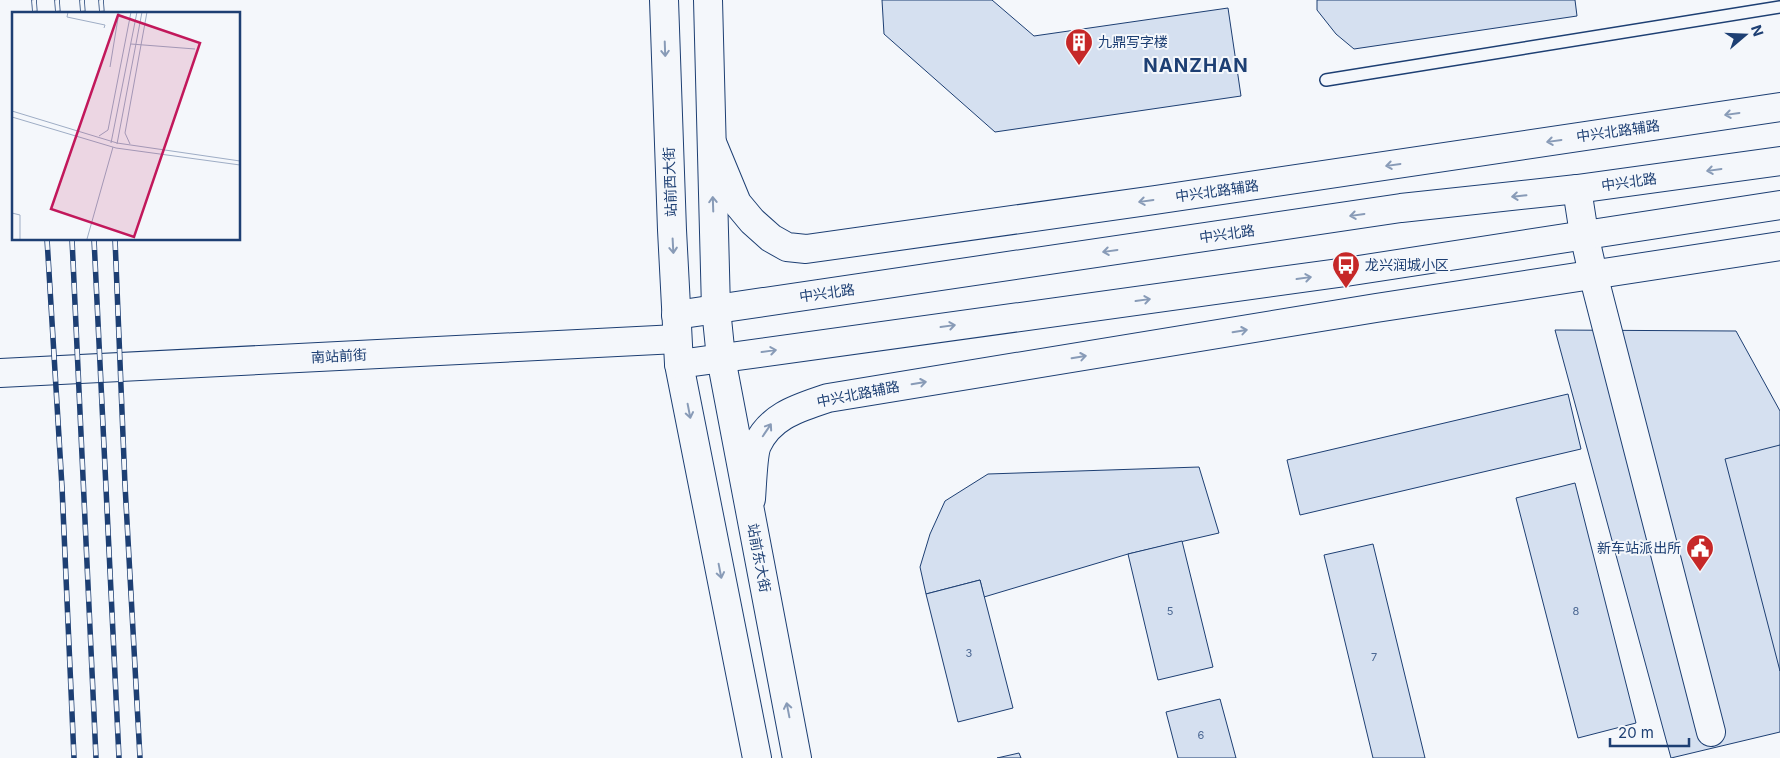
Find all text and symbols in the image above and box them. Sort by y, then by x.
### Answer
north arrow [1720,10,1770,60]
inset map [12,12,240,240]
text: N [1748,23,1768,38]
building icon: 九鼎写字楼 [1064,27,1094,66]
place label: 九鼎写字楼 [1098,33,1168,50]
one-way arrow [661,40,670,56]
district label: NANZHAN [1143,54,1249,77]
one-way arrow [1724,109,1740,119]
street label: 中兴北路辅路 [1575,116,1661,145]
one-way arrow [1546,136,1562,146]
street label: 站前西大街 [660,147,679,217]
one-way arrow [1385,160,1401,170]
one-way arrow [1707,165,1723,175]
street label: 中兴北路 [1600,169,1658,194]
street label: 中兴北路辅路 [1174,176,1260,205]
one-way arrow [1511,191,1527,201]
one-way arrow [708,196,718,212]
one-way arrow [1138,197,1154,207]
one-way arrow [1350,210,1366,220]
street label: 中兴北路 [1198,221,1256,246]
one-way arrow [668,238,677,254]
one-way arrow [1102,247,1118,257]
bus stop icon: 龙兴润城小区 [1331,250,1361,289]
place label: 龙兴润城小区 [1365,256,1449,273]
one-way arrow [1296,272,1312,282]
street label: 中兴北路 [798,280,856,305]
one-way arrow [1135,294,1151,304]
one-way arrow [939,321,955,331]
one-way arrow [1231,325,1247,335]
street label: 南站前街 [311,346,367,365]
one-way arrow [761,346,777,356]
one-way arrow [1071,351,1087,361]
street label: 中兴北路辅路 [815,377,901,410]
one-way arrow [911,377,927,387]
one-way arrow [685,403,694,419]
one-way arrow [762,423,772,437]
street label: 站前东大街 [744,522,775,594]
public building icon: 新车站派出所 [1685,533,1715,572]
place label: 新车站派出所 [1597,539,1681,556]
one-way arrow [716,562,726,578]
house number: 5 [1167,604,1174,618]
house number: 8 [1573,604,1580,618]
house number: 3 [966,646,973,660]
house number: 7 [1371,650,1377,664]
one-way arrow [782,702,792,718]
scale bar [1610,716,1689,748]
text: 20 m [1618,723,1654,742]
house number: 6 [1198,728,1205,742]

